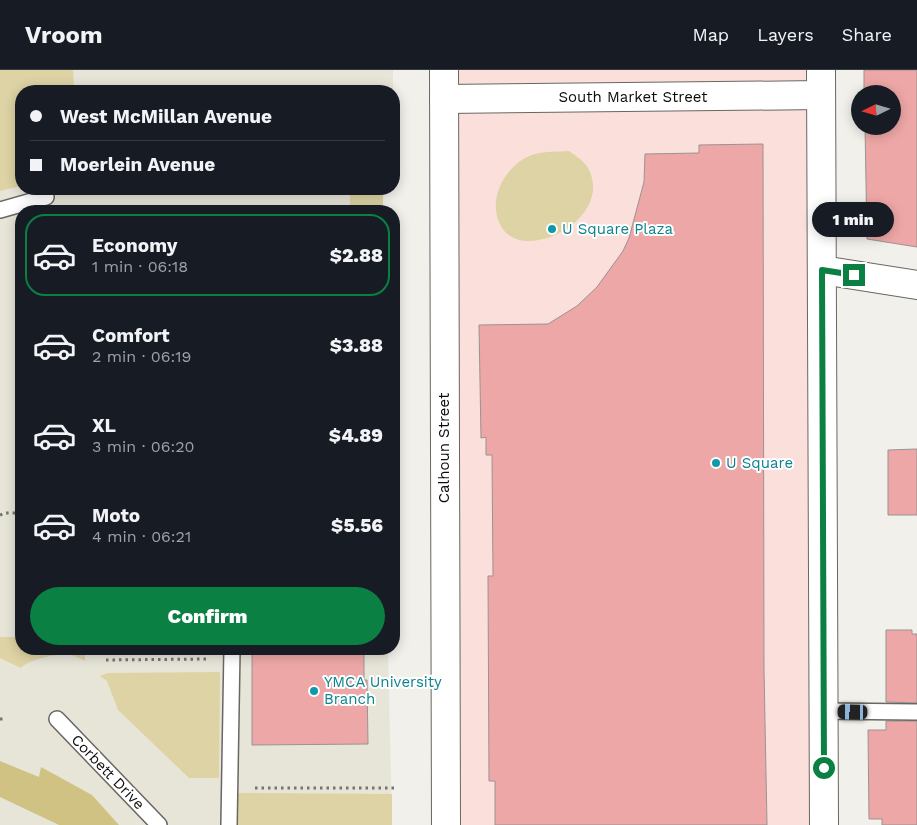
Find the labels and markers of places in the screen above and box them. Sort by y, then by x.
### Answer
place label: U Square Plaza [562,220,673,238]
marker: U Square Plaza [546,223,558,235]
place label: U Square [726,454,793,472]
marker: U Square [710,457,722,469]
place label: YMCA University Branch [324,673,442,708]
marker: YMCA University Branch [308,685,320,697]

